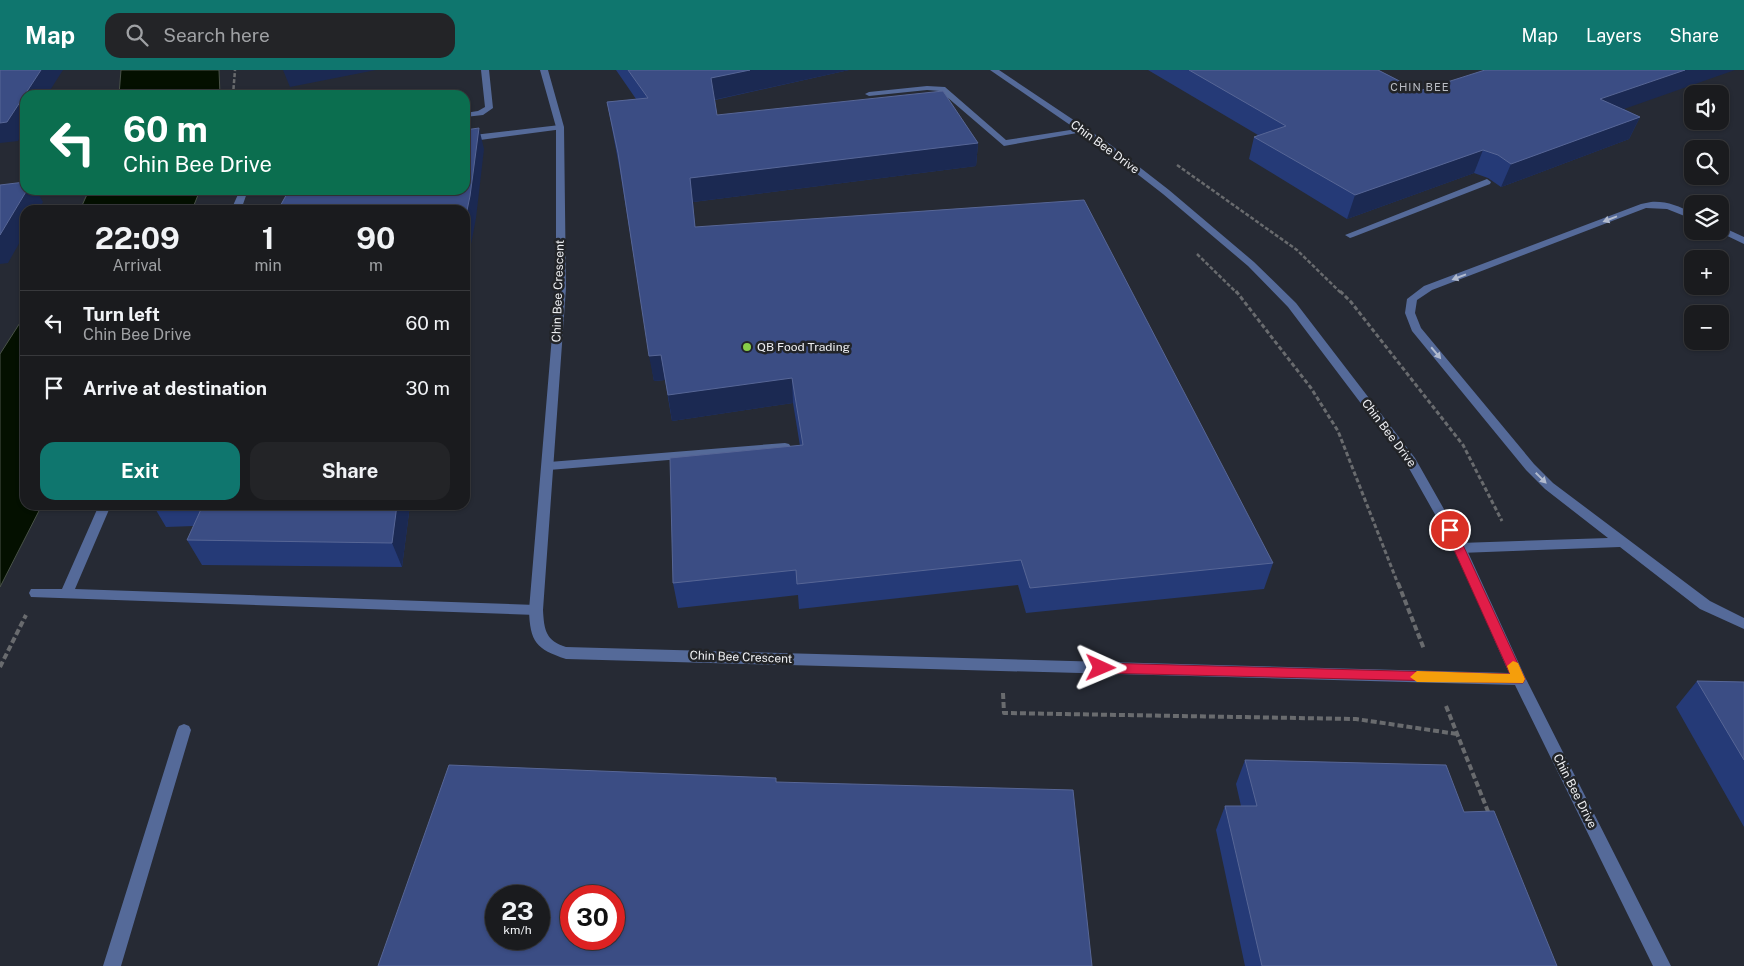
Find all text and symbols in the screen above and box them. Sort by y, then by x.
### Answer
search box [105,13,455,58]
text: Map [25,21,75,49]
icon: search [123,21,151,49]
text: Search here [163,24,270,46]
text: Map [1522,25,1558,46]
text: Layers [1586,25,1642,46]
text: Share [1670,25,1719,46]
district label: CHIN BEE [1390,81,1450,93]
map controls [1684,85,1729,350]
button: sound [1684,85,1729,130]
text: 60 m [123,109,208,150]
icon: left [40,110,105,175]
street label: Chin Bee Drive [1068,117,1142,177]
button: search [1684,140,1729,185]
text: Chin Bee Drive [123,151,272,177]
button: layers [1684,195,1729,240]
one-way arrow [1603,216,1618,223]
text: 22:09 [95,220,180,256]
text: 1 [262,220,275,256]
text: 90 [356,220,395,256]
street label: Chin Bee Crescent [549,239,567,343]
button: + [1684,250,1729,295]
text: Arrival [113,256,162,275]
text: min [255,256,282,275]
text: m [369,256,383,275]
one-way arrow [1451,273,1466,281]
text: Turn left [83,303,160,325]
button: − [1684,305,1729,350]
icon: left [40,309,68,337]
text: 60 m [406,312,450,334]
text: Chin Bee Drive [83,325,191,344]
place label: QB Food Trading [757,340,850,354]
marker: QB Food Trading [741,341,753,353]
one-way arrow [1431,347,1442,360]
icon: arrive [40,374,68,402]
text: Arrive at destination [83,377,267,399]
text: 30 m [405,377,450,399]
street label: Chin Bee Drive [1359,396,1419,470]
button: Exit [40,442,240,500]
button: Share [250,442,450,500]
one-way arrow [1534,471,1546,483]
pin [1429,509,1471,551]
icon: arrive [1436,516,1464,544]
position arrow [1074,641,1126,693]
street label: Chin Bee Crescent [689,648,793,666]
street label: Chin Bee Drive [1550,752,1600,831]
speed limit sign: 30 [560,885,625,950]
text: 23 [501,896,534,926]
text: km/h [503,923,532,937]

